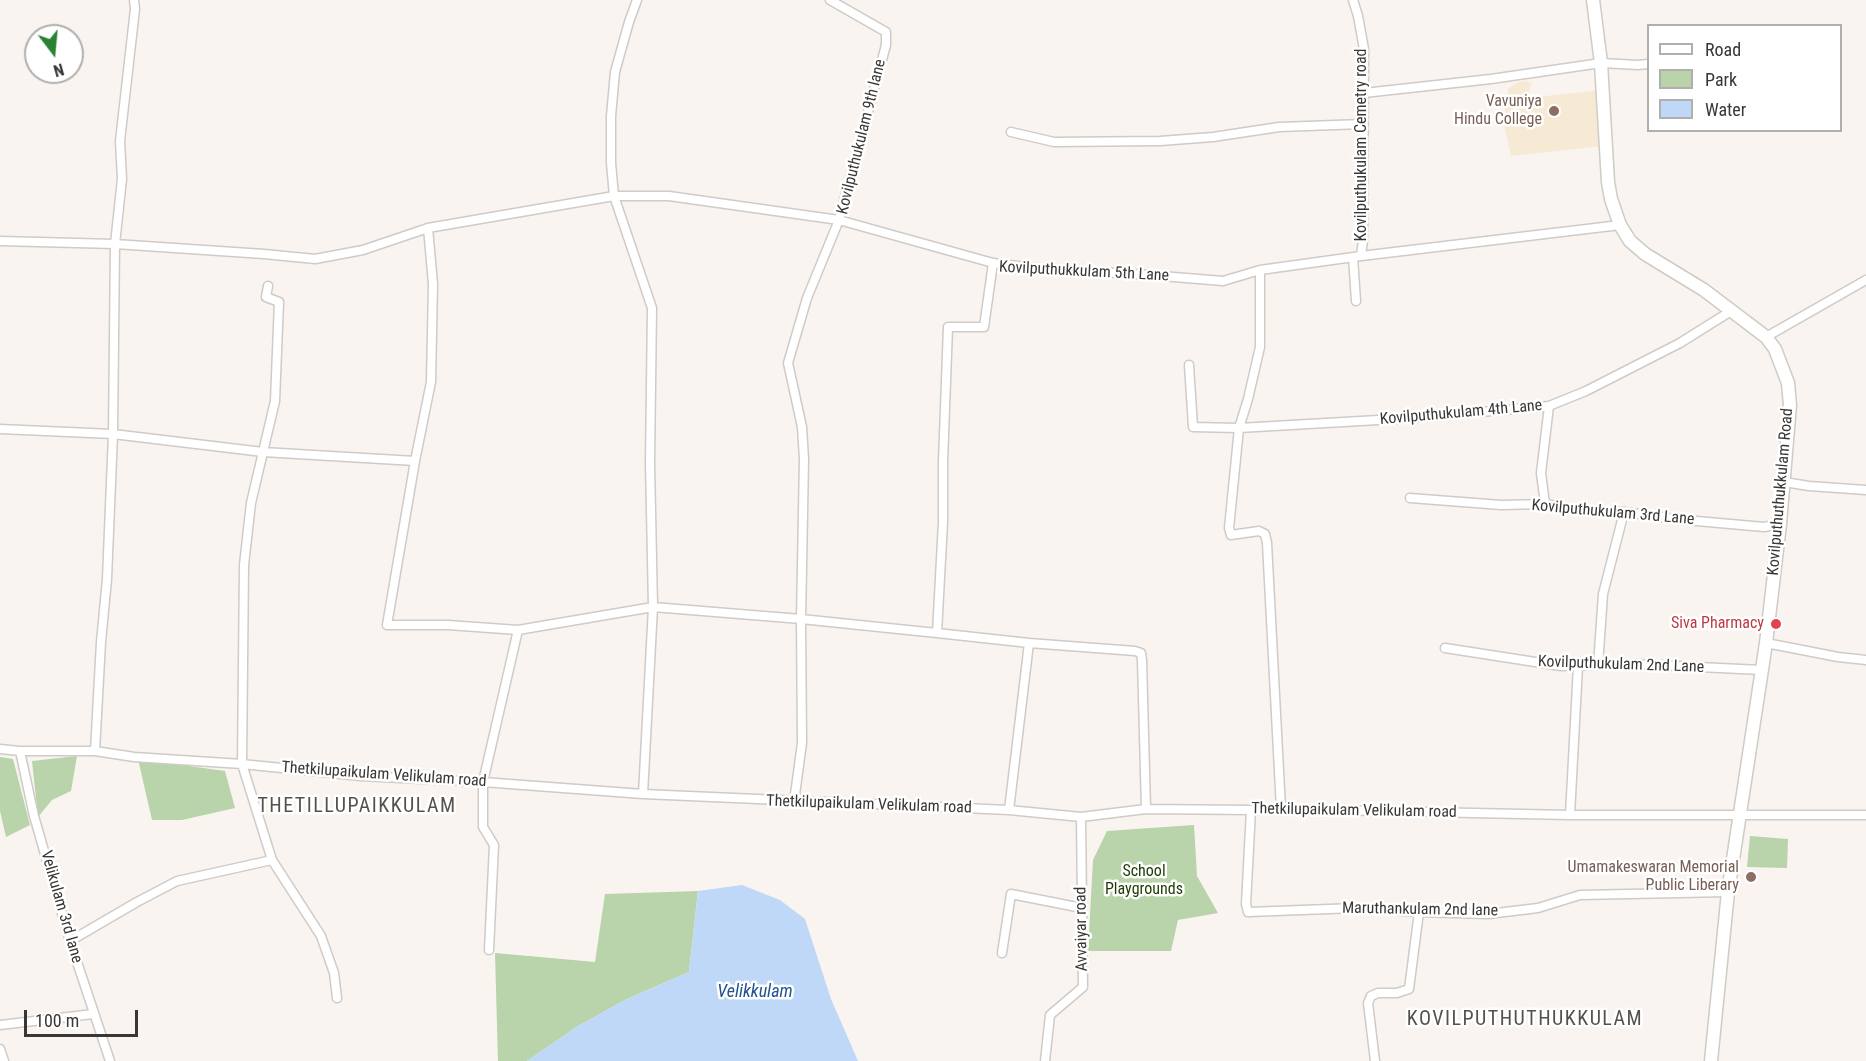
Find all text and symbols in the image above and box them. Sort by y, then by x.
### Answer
north arrow [24,24,84,84]
legend [1647,24,1842,132]
text: Road [1705,39,1741,60]
street label: Kovilputhukulam Cemetry road [1352,49,1372,241]
street label: Kovilputhukulam 9th lane [833,58,891,216]
text: N [51,59,66,80]
text: Park [1705,69,1737,90]
place label: Vavuniya Hindu College [1454,92,1542,130]
text: Water [1705,99,1746,120]
marker: Vavuniya Hindu College [1547,104,1561,118]
street label: Kovilputhukkulam 5th Lane [999,258,1169,286]
street label: Kovilputhukulam 4th Lane [1379,396,1543,430]
street label: Kovilputhuthukkulam Road [1764,407,1798,577]
street label: Kovilputhukulam 3rd Lane [1531,496,1695,530]
place label: Siva Pharmacy [1671,614,1764,634]
marker: Siva Pharmacy [1769,617,1783,631]
street label: Kovilputhukulam 2nd Lane [1538,653,1704,677]
street label: Thetkilupaikulam Velikulam road [281,758,487,792]
street label: Thetkilupaikulam Velikulam road [766,792,972,818]
district label: THETILLUPAIKKULAM [257,795,457,819]
street label: Thetkilupaikulam Velikulam road [1251,800,1457,822]
street label: Velikulam 3rd lane [36,848,86,966]
place label: Umamakeswaran Memorial Public Liberary [1567,858,1739,896]
park label: School Playgrounds [1105,862,1183,900]
marker: Umamakeswaran Memorial Public Liberary [1744,870,1758,884]
street label: Avvaiyar road [1072,886,1092,972]
street label: Maruthankulam 2nd lane [1342,899,1498,921]
water label: Velikkulam [717,981,793,1003]
scale bar [27,998,141,1036]
district label: KOVILPUTHUTHUKKULAM [1407,1008,1643,1032]
text: 100 m [35,1010,79,1031]

